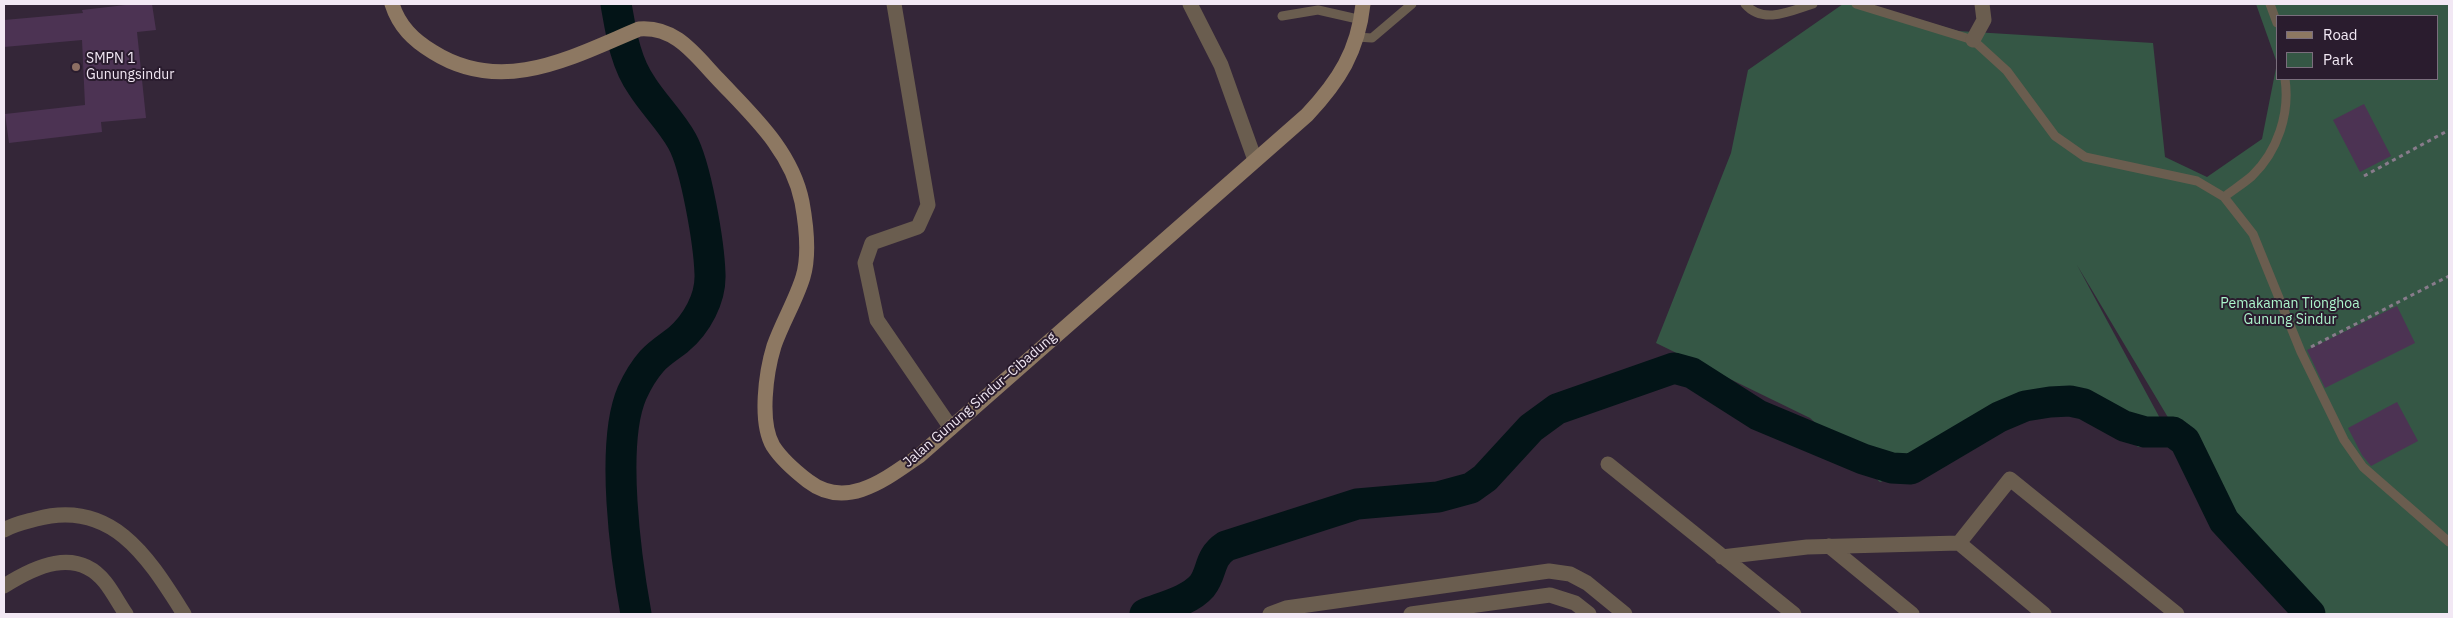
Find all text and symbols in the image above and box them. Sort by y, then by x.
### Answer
legend [2276,15,2438,80]
text: Road [2323,25,2358,44]
text: Park [2323,50,2353,69]
place label: SMPN 1 Gunungsindur [86,51,174,84]
marker: SMPN 1 Gunungsindur [70,61,82,73]
park label: Pemakaman Tionghoa Gunung Sindur [2220,296,2360,328]
street label: Jalan Gunung Sindur–Cibadung [900,329,1060,471]

